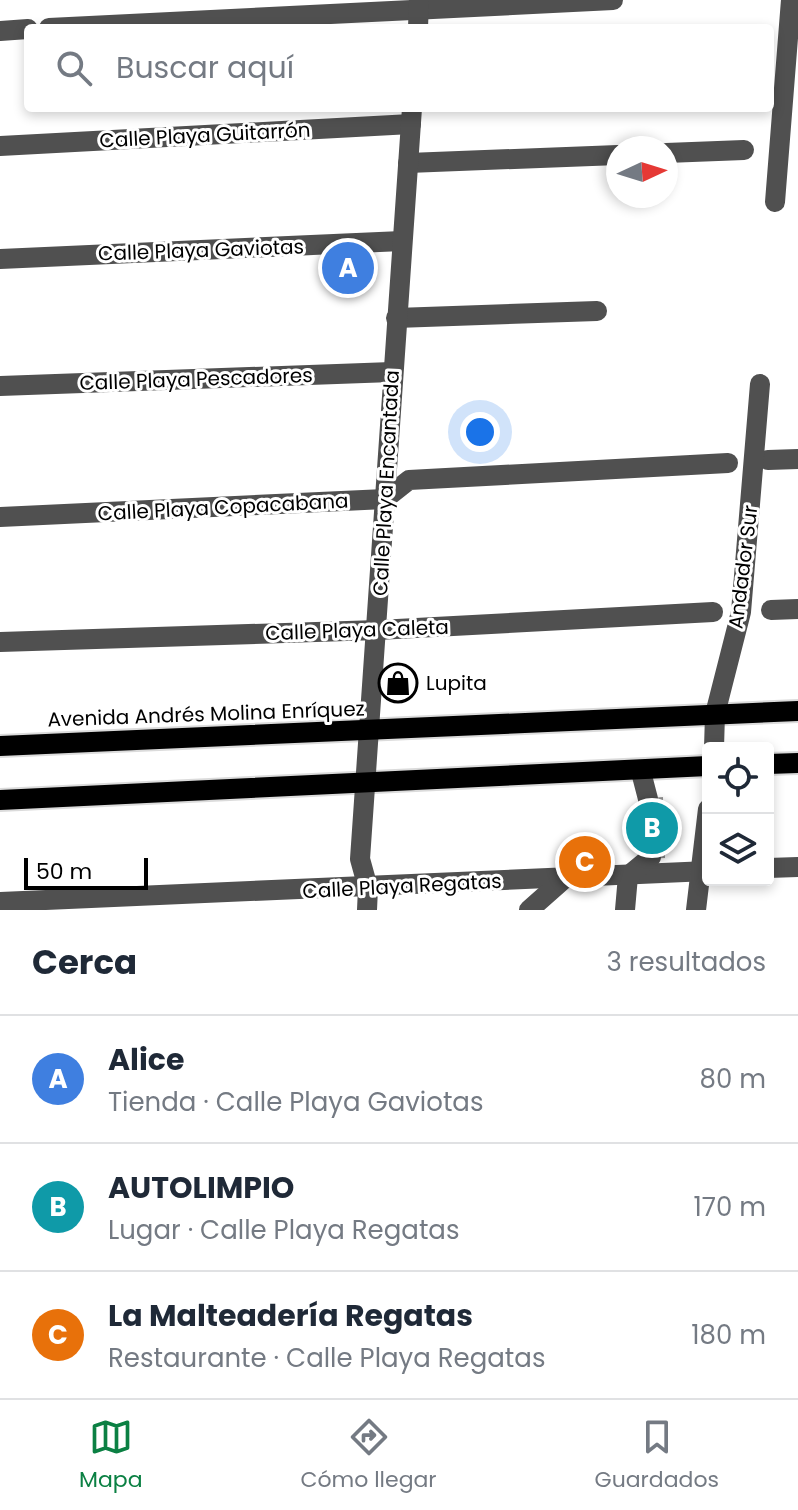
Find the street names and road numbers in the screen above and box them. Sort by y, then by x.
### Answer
street label: Calle Playa Guitarrón [99,115,311,155]
street label: Calle Playa Gaviotas [98,232,304,268]
street label: Calle Playa Pescadores [79,361,313,397]
street label: Calle Playa Encantada [366,369,406,597]
street label: Calle Playa Copacabana [97,486,349,528]
street label: Andador Sur [722,504,764,630]
street label: Calle Playa Caleta [265,613,449,647]
street label: Avenida Andrés Molina Enríquez [47,694,365,734]
street label: Calle Playa Regatas [302,867,502,905]

